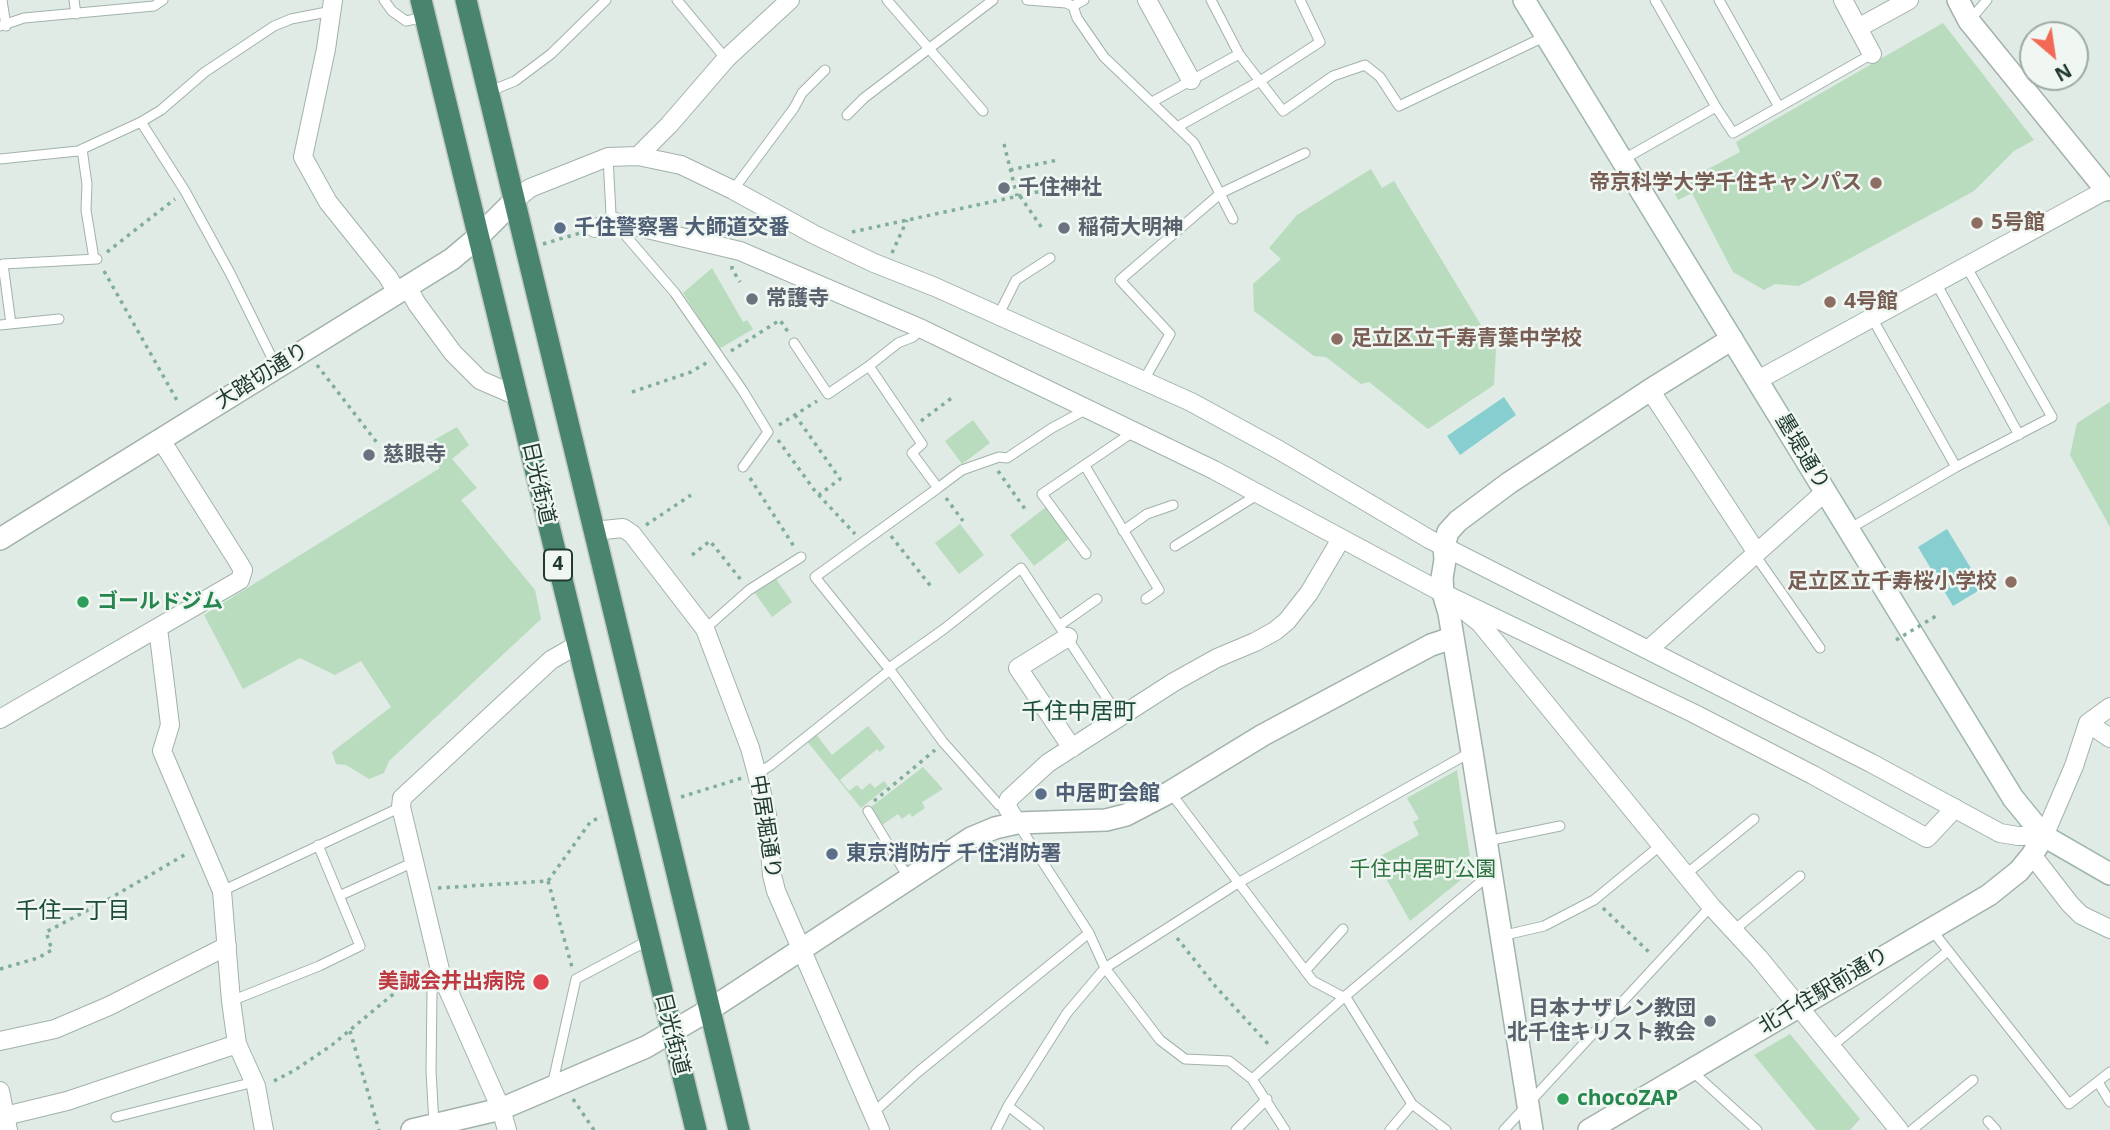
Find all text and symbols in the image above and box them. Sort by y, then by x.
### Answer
north arrow [2019,21,2089,91]
text: N [2050,57,2076,88]
place label: 帝京科学大学千住キャンパス [1589,170,1862,196]
place label: 千住神社 [1018,175,1102,201]
marker: 帝京科学大学千住キャンパス [1868,175,1884,191]
marker: 千住神社 [996,180,1012,196]
place label: 5号館 [1991,210,2045,236]
place label: 千住警察署 大師道交番 [574,215,789,241]
place label: 稲荷大明神 [1078,215,1183,241]
marker: 5号館 [1969,215,1985,231]
marker: 千住警察署 大師道交番 [552,220,568,236]
marker: 稲荷大明神 [1056,220,1072,236]
place label: 常護寺 [766,286,829,312]
place label: 4号館 [1844,289,1898,315]
marker: 常護寺 [744,291,760,307]
marker: 4号館 [1822,294,1838,310]
place label: 足立区立千寿青葉中学校 [1351,326,1582,352]
marker: 足立区立千寿青葉中学校 [1329,331,1345,347]
street label: 大踏切通り [211,337,313,415]
street label: 墨堤通り [1770,410,1834,494]
street label: 日光街道 [516,439,560,527]
place label: 慈眼寺 [383,442,446,468]
marker: 慈眼寺 [361,447,377,463]
road number: 4 [544,550,572,580]
place label: 足立区立千寿桜小学校 [1787,569,1997,595]
marker: 足立区立千寿桜小学校 [2003,574,2019,590]
place label: ゴールドジム [97,589,223,615]
marker: ゴールドジム [75,594,91,610]
district label: 千住中居町 [1022,698,1136,726]
street label: 中居堀通り [744,773,786,881]
place label: 中居町会館 [1055,781,1160,807]
marker: 中居町会館 [1033,786,1049,802]
place label: 東京消防庁 千住消防署 [846,841,1061,867]
marker: 東京消防庁 千住消防署 [824,846,840,862]
park label: 千住中居町公園 [1350,857,1496,883]
district label: 千住一丁目 [16,897,130,925]
street label: 北千住駅前通り [1755,942,1893,1040]
place label: 美誠会井出病院 [378,969,525,995]
marker: 美誠会井出病院 [531,972,551,992]
street label: 日光街道 [650,990,694,1078]
place label: 日本ナザレン教団 北千住キリスト教会 [1507,996,1696,1046]
marker: 日本ナザレン教団 北千住キリスト教会 [1702,1013,1718,1029]
place label: chocoZAP [1577,1086,1678,1112]
marker: chocoZAP [1555,1091,1571,1107]

